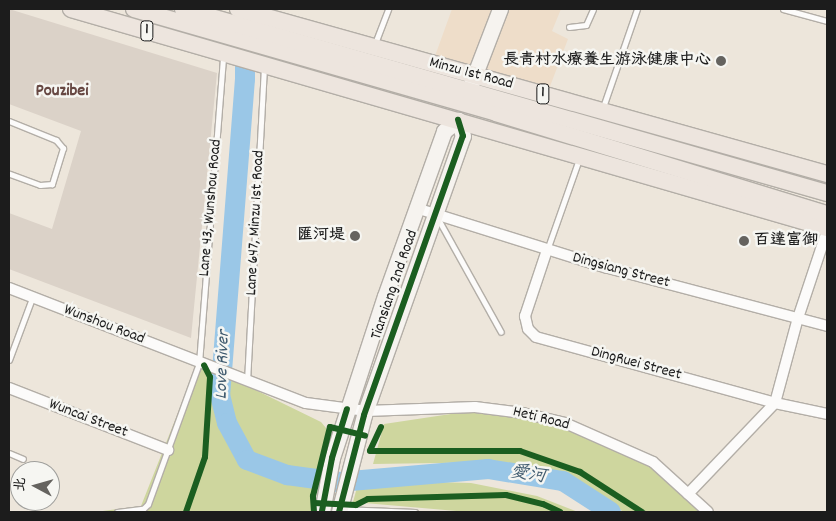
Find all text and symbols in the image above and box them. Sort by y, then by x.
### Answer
road number: 1 [140,18,154,44]
place label: 長青村水療養生游泳健康中心 [503,51,711,71]
street label: Minzu 1st Road [427,54,515,94]
marker: 長青村水療養生游泳健康中心 [715,55,727,67]
district label: Pouzibei [35,81,89,103]
road number: 1 [536,82,550,106]
street label: Lane 43, Wunshou Road [195,139,227,277]
street label: Lane 647, Minzu 1st Road [243,150,269,296]
place label: 匯河堤 [297,226,345,246]
street label: Tiansiang 2nd Road [367,228,423,342]
marker: 匯河堤 [349,230,361,242]
place label: 百達富御 [754,231,818,251]
marker: 百達富御 [738,235,750,247]
street label: Dingsiang Street [570,249,672,293]
street label: Wunshou Road [61,301,147,349]
water label: Love River [212,330,236,400]
street label: DingRuei Street [589,343,683,385]
street label: Wuncai Street [46,395,130,443]
street label: Heti Road [511,403,571,435]
north arrow [10,461,60,511]
water label: 愛河 [509,463,547,489]
text: 北 [10,477,32,493]

